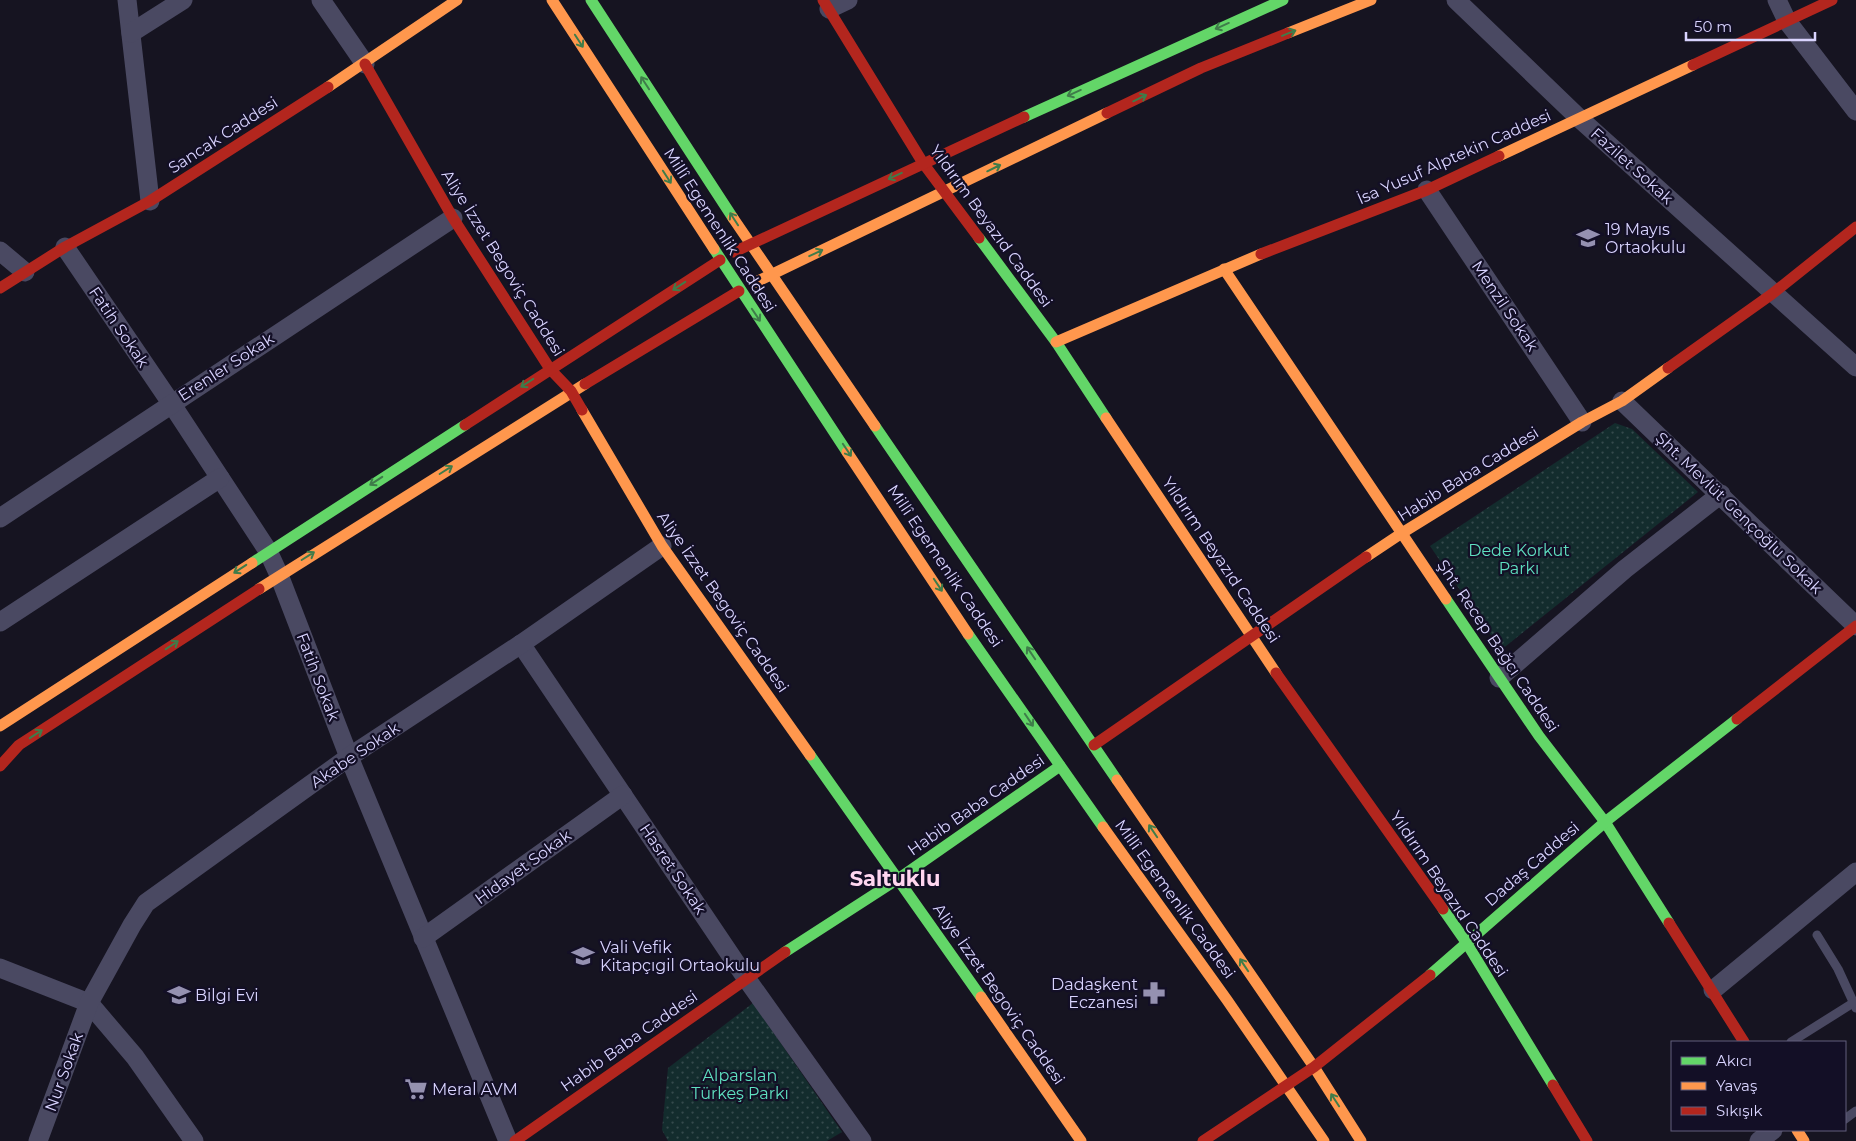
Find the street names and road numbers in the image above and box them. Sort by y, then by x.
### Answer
street label: Sancak Caddesi [165,93,281,177]
street label: İsa Yusuf Alptekin Caddesi [1354,106,1554,208]
street label: Fazilet Sokak [1587,124,1678,208]
street label: Yıldırım Beyazıd Caddesi [926,141,1056,311]
street label: Millî Egemenlik Caddesi [660,144,780,316]
street label: Aliye İzzet Begoviç Caddesi [438,166,568,360]
street label: Menzil Sokak [1468,257,1542,355]
street label: Fatih Sokak [85,283,153,371]
street label: Erenler Sokak [175,329,278,405]
street label: Habib Baba Caddesi [1394,423,1542,525]
street label: Şht. Mevlüt Gençoğlu Sokak [1652,428,1827,598]
street label: Yıldırım Beyazıd Caddesi [1158,473,1284,647]
street label: Millî Egemenlik Caddesi [883,481,1007,651]
street label: Aliye İzzet Begoviç Caddesi [653,508,793,696]
street label: Şht. Recep Bağcı Caddesi [1433,556,1563,736]
street label: Fatih Sokak [292,630,344,724]
street label: Akabe Sokak [307,718,403,792]
street label: Habib Baba Caddesi [904,751,1048,859]
street label: Yıldırım Beyazıd Caddesi [1386,807,1512,981]
street label: Millî Egemenlik Caddesi [1111,816,1239,982]
street label: Dadaş Caddesi [1481,818,1583,910]
street label: Hasret Sokak [636,820,711,918]
street label: Hidayet Sokak [471,825,575,908]
street label: Aliye İzzet Begoviç Caddesi [929,900,1069,1088]
street label: Habib Baba Caddesi [557,987,701,1095]
street label: Nur Sokak [41,1030,87,1114]

